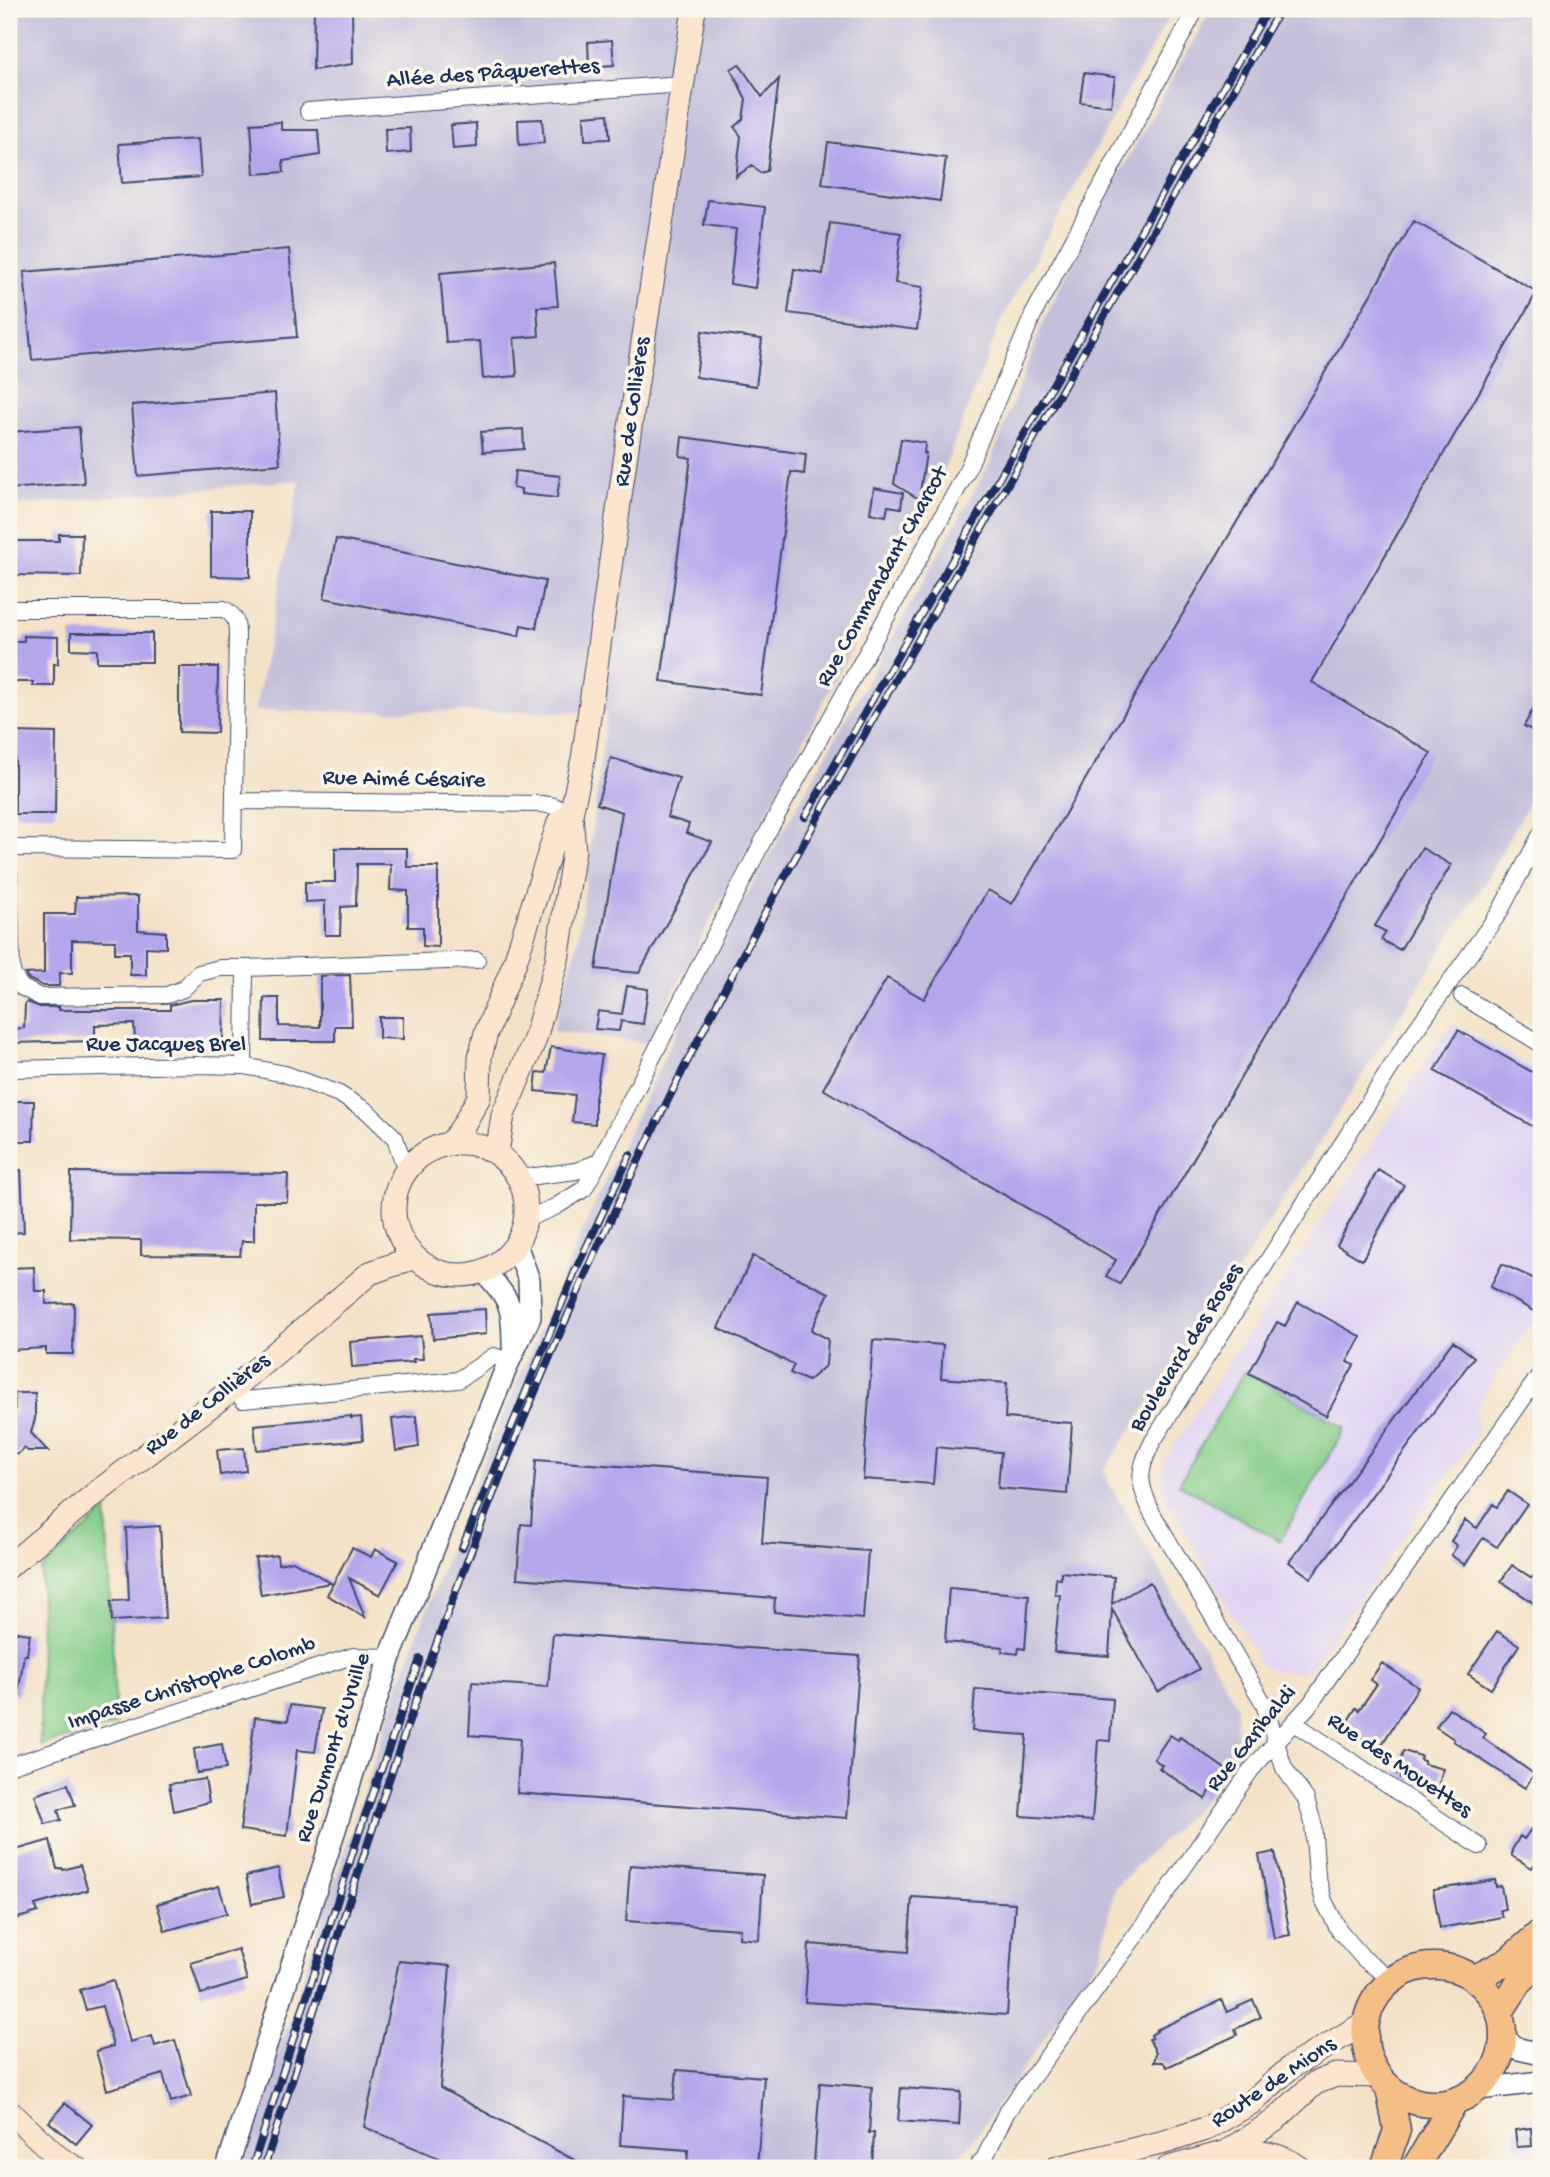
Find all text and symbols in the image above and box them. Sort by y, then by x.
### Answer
street label: Allée des Pâquerettes [386,53,601,95]
street label: Rue de Collières [609,335,657,489]
street label: Rue Commandant Charcot [811,461,956,692]
street label: Rue Aimé Césaire [322,765,487,795]
street label: Rue Jacques Brel [86,1032,246,1059]
street label: Boulevard des Roses [1124,1258,1250,1438]
street label: Rue de Collières [140,1348,276,1462]
street label: Impasse Christophe Colomb [65,1631,319,1737]
street label: Rue Dumont d'Urville [291,1649,378,1846]
street label: Rue Garibaldi [1201,1680,1303,1798]
street label: Rue des Mouettes [1321,1708,1477,1825]
street label: Route de Mions [1207,2031,1342,2135]

